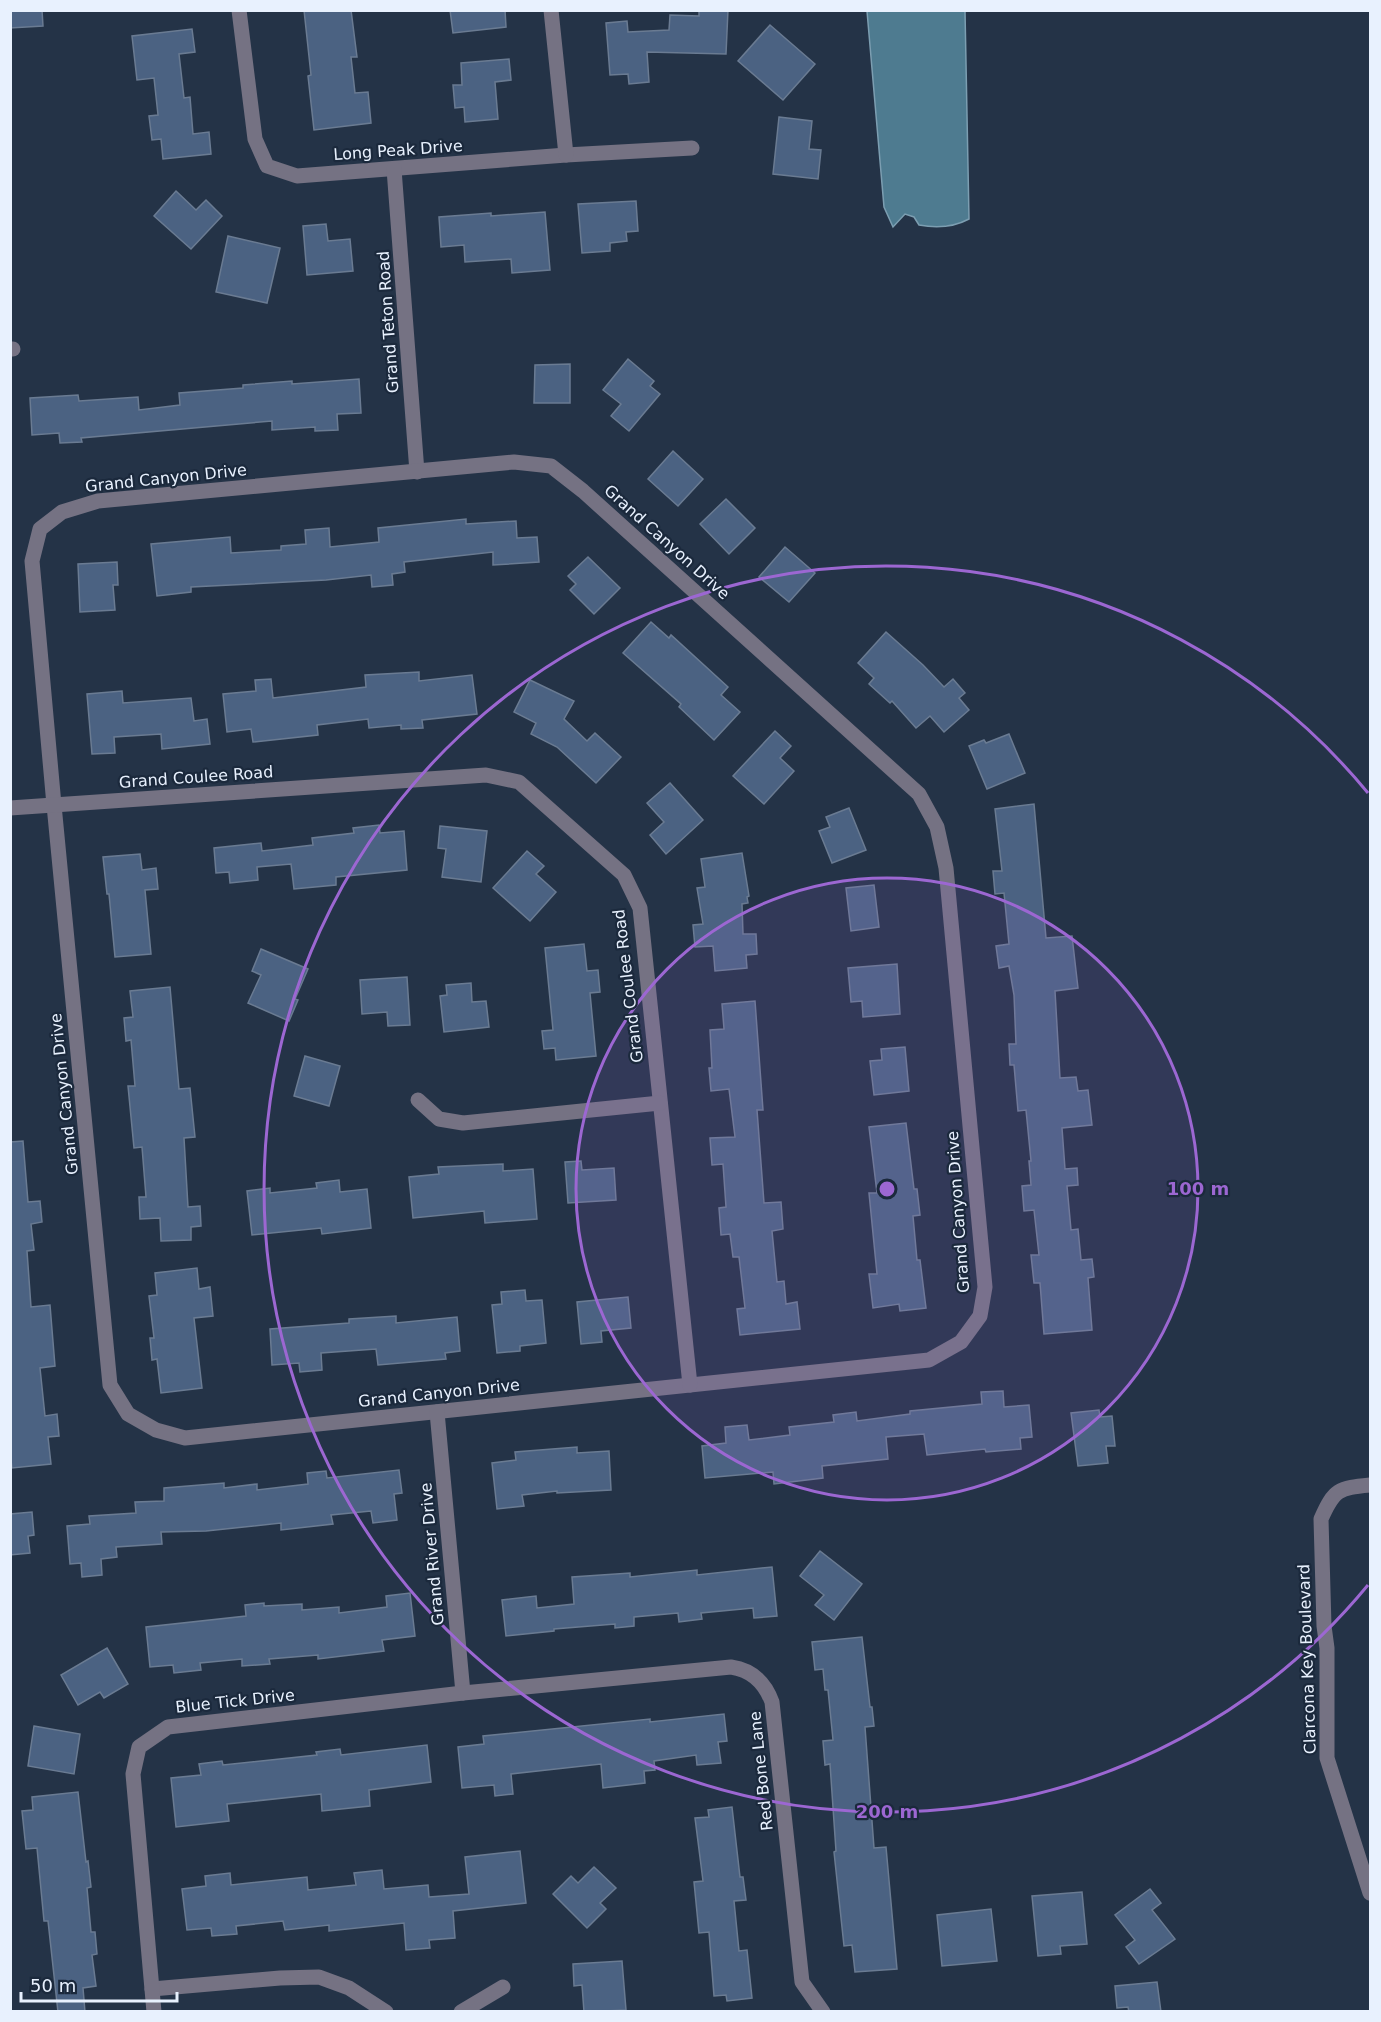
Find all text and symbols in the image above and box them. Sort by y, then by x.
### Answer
street label: Long Peak Drive [333,136,463,164]
street label: Grand Teton Road [374,250,402,394]
street label: Grand Canyon Drive [84,460,248,496]
street label: Grand Canyon Drive [600,481,734,603]
street label: Grand Coulee Road [118,762,274,792]
street label: Grand Coulee Road [609,908,647,1064]
street label: Grand Canyon Drive [46,1012,82,1176]
street label: Grand Canyon Drive [943,1130,973,1294]
text: 100 m [1167,1178,1229,1199]
centre of rings [877,1179,897,1199]
street label: Grand Canyon Drive [357,1375,521,1411]
street label: Grand River Drive [416,1482,448,1626]
street label: Clarcona Key Boulevard [1294,1564,1320,1754]
street label: Blue Tick Drive [174,1685,296,1717]
street label: Red Bone Lane [745,1710,777,1832]
text: 200 m [856,1801,918,1822]
scale bar [21,1965,177,2003]
text: 50 m [30,1975,76,1996]

